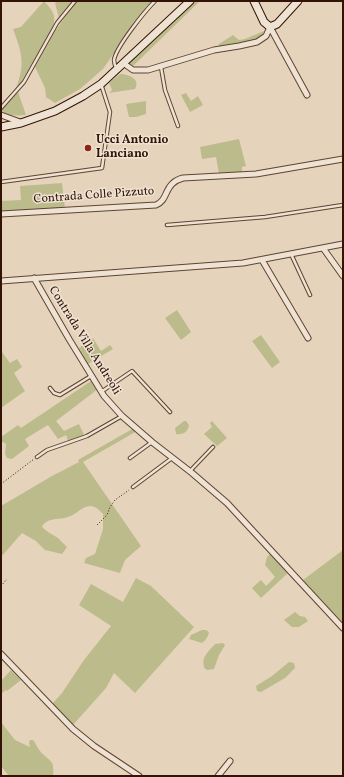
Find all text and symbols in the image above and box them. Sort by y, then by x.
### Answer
place label: Ucci Antonio Lanciano [96,134,168,162]
marker: Ucci Antonio Lanciano [83,143,93,153]
street label: Contrada Colle Pizzuto [33,185,155,207]
street label: Contrada Villa Andreoli [45,284,123,398]

